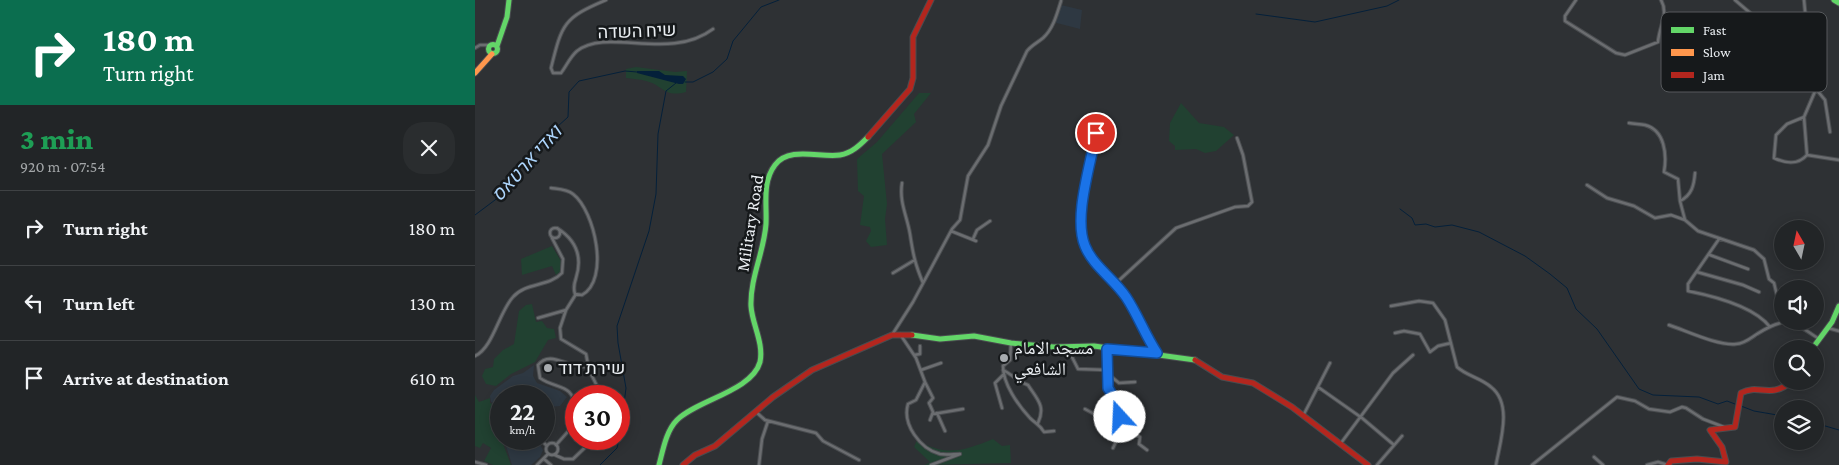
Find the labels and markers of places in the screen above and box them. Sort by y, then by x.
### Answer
pin [1075,112,1117,154]
place label: مسجد الامام الشافعي [1014,338,1093,384]
marker: مسجد الامام الشافعي [998,352,1010,364]
place label: שירת דוד [558,358,625,378]
marker: שירת דוד [542,362,554,374]

